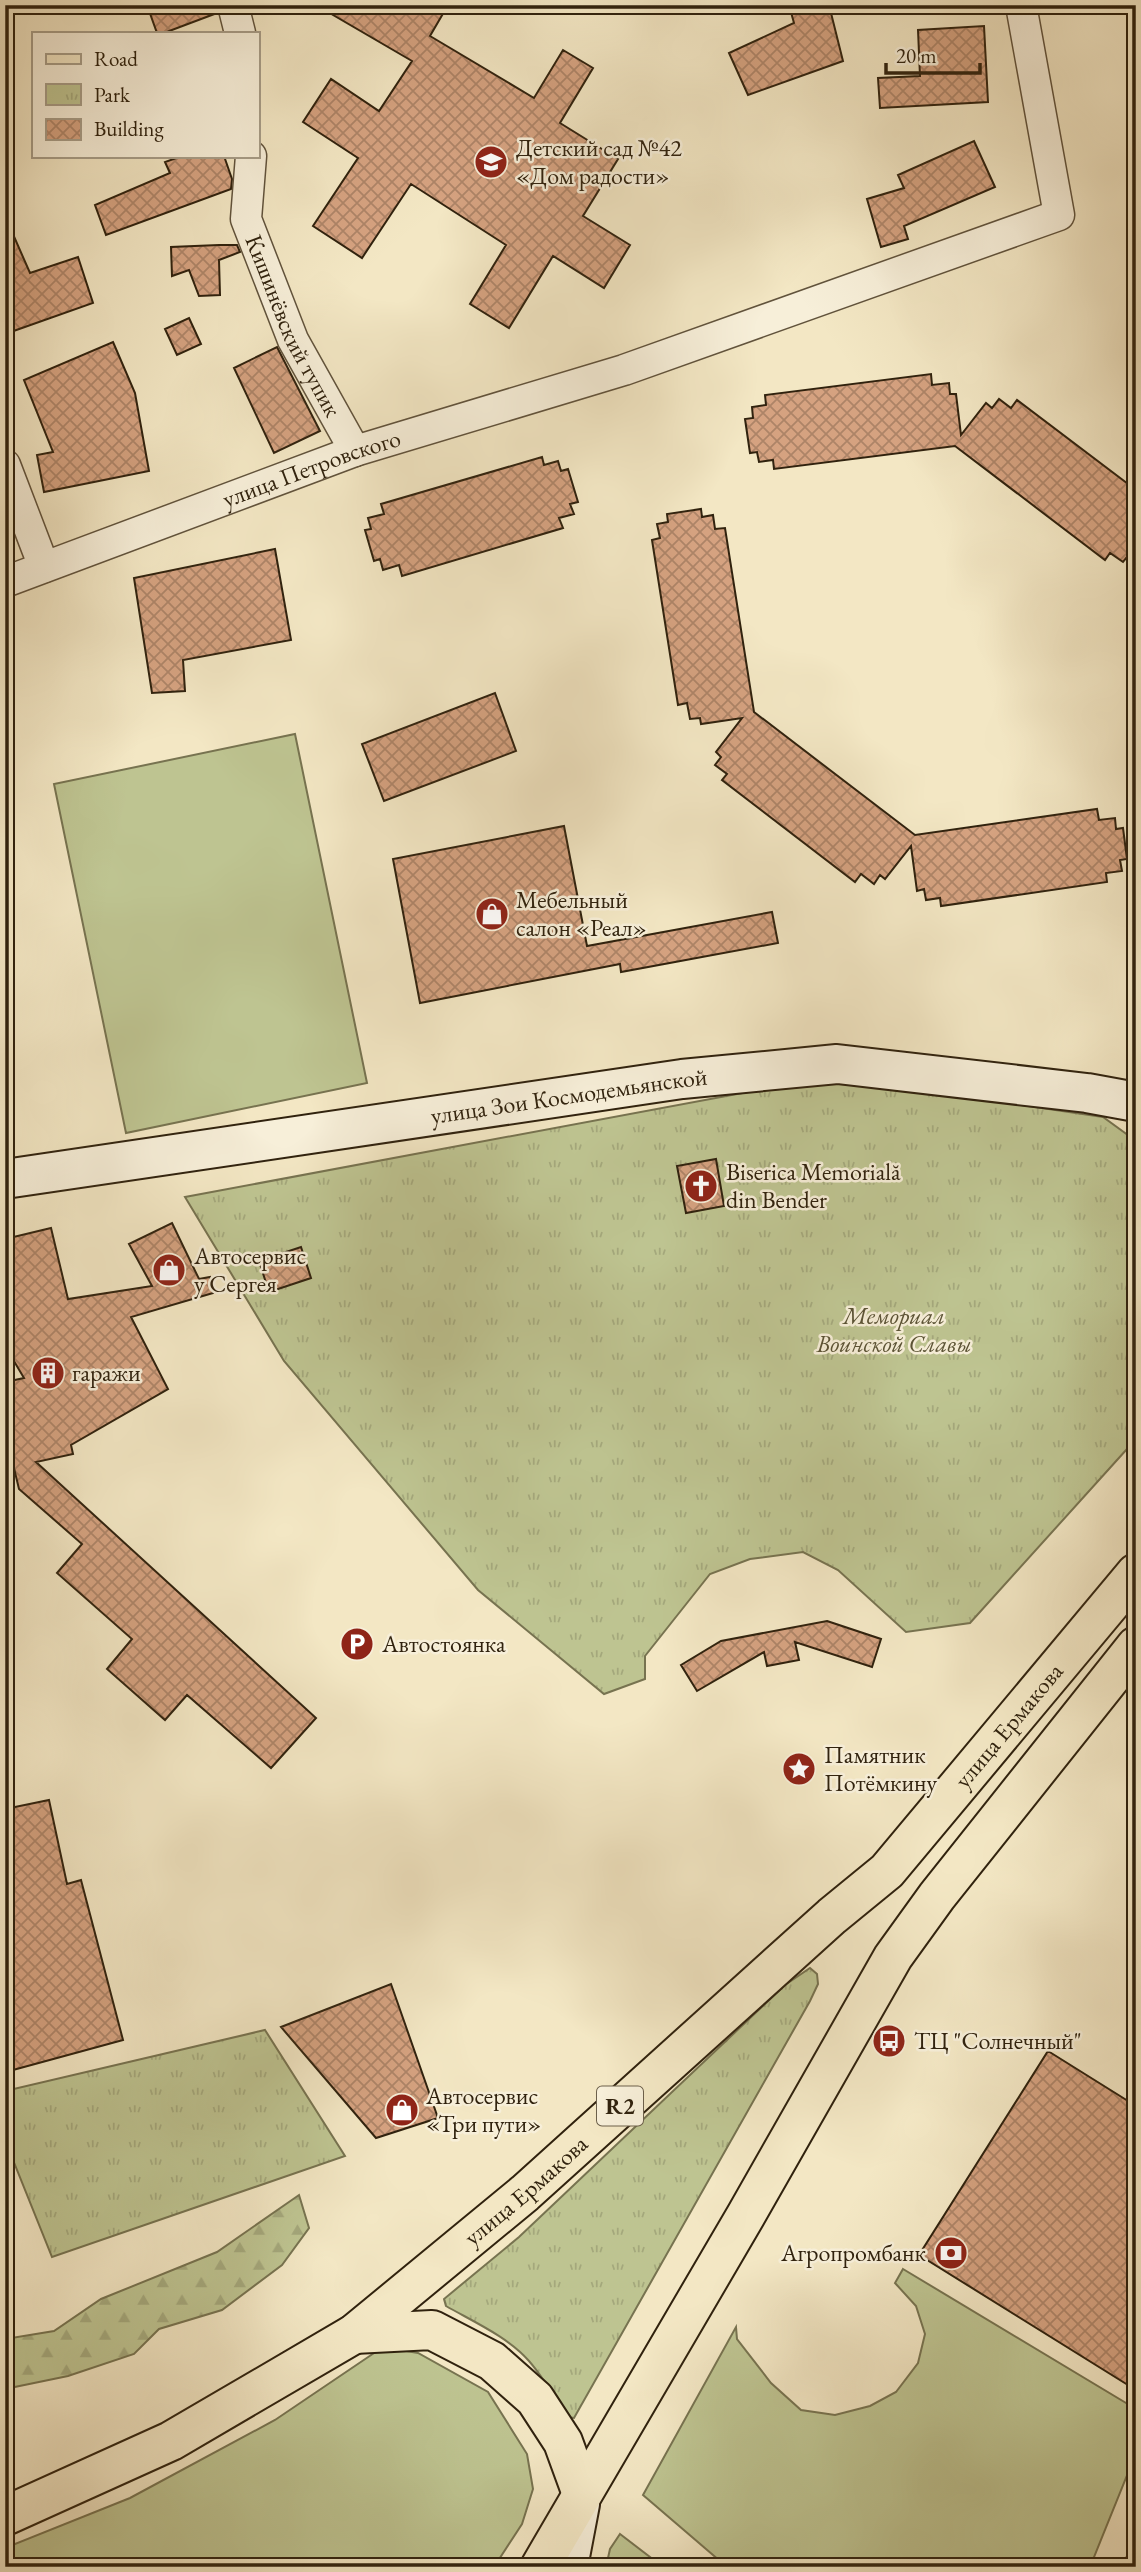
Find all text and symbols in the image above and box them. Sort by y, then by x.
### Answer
legend [32,32,259,158]
scale bar [886,32,980,76]
text: 20 m [896,42,937,69]
text: Road [94,45,138,72]
text: Park [94,81,131,108]
text: Building [94,115,164,142]
place label: Детский сад №42 «Дом радости» [516,132,682,191]
school or university icon: Детский сад №42 «Дом радости» [472,143,510,181]
street label: Кишинёвский тупик [239,230,349,423]
street label: улица Петровского [218,422,404,514]
place label: Мебельный салон «Реал» [516,884,647,943]
shop icon: Мебельный салон «Реал» [473,895,511,933]
street label: улица Зои Космодемьянской [428,1061,709,1131]
place label: Biserica Memorială din Bender [726,1156,901,1215]
church icon: Biserica Memorială din Bender [682,1167,720,1205]
place label: Автосервис у Сергея [193,1240,306,1299]
shop icon: Автосервис у Сергея [150,1251,188,1289]
park label: Мемориал Воинской Славы [816,1300,971,1359]
building icon: гаражи [29,1354,67,1392]
place label: гаражи [72,1357,141,1388]
parking icon: Автостоянка [338,1625,376,1663]
place label: Автостоянка [381,1628,506,1659]
street label: улица Ермакова [947,1656,1070,1794]
place label: Памятник Потёмкину [824,1739,938,1798]
place icon: Памятник Потёмкину [780,1750,818,1788]
bus stop icon: ТЦ "Солнечный" [870,2022,908,2060]
place label: ТЦ "Солнечный" [914,2025,1082,2056]
place label: Автосервис «Три пути» [425,2080,541,2139]
road number: R2 [597,2086,643,2126]
shop icon: Автосервис «Три пути» [383,2091,421,2129]
street label: улица Ермакова [457,2128,594,2252]
bank icon: Агропромбанк [932,2234,970,2272]
place label: Агропромбанк [780,2237,927,2268]

